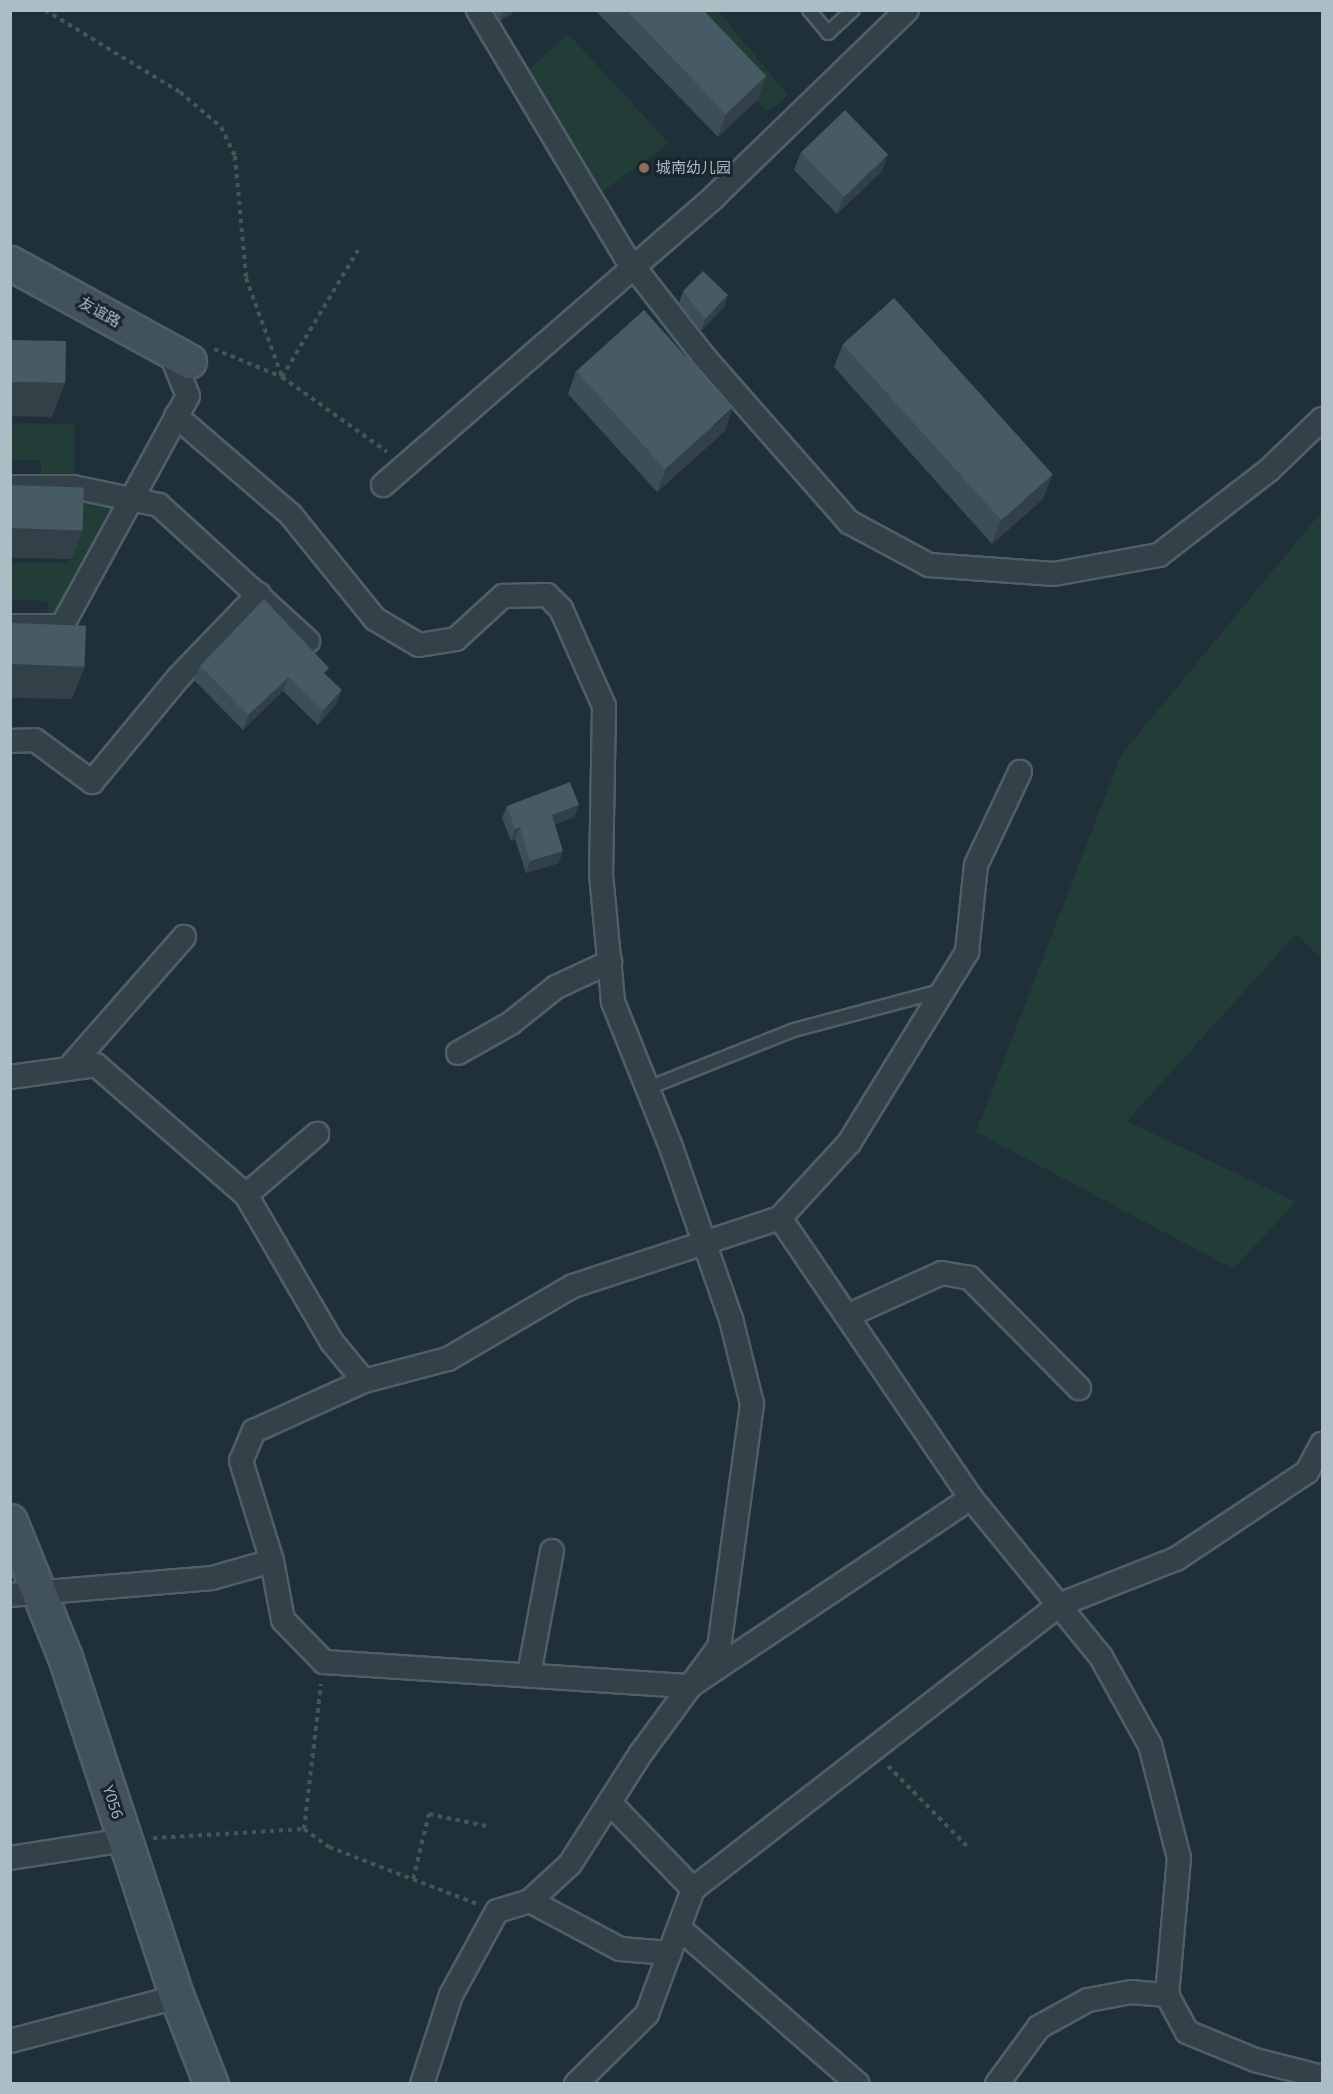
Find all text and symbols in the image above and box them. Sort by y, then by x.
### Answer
place label: 城南幼儿园 [656,159,731,177]
marker: 城南幼儿园 [637,161,651,175]
street label: 友谊路 [76,293,124,331]
street label: Y056 [99,1783,127,1821]

